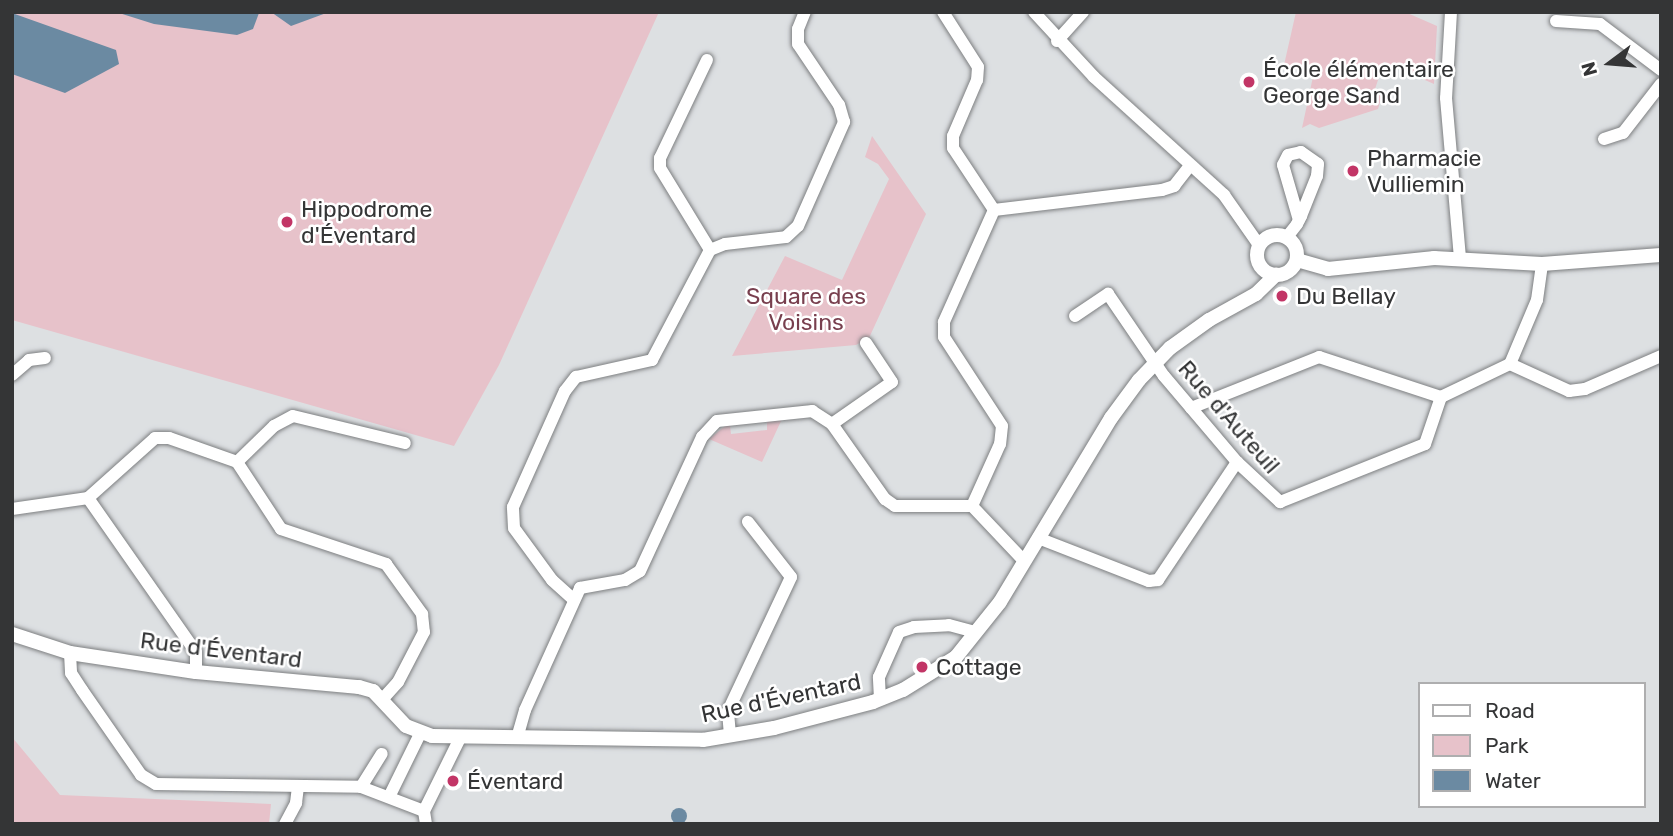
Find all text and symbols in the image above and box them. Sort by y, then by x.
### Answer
north arrow [1575,28,1645,98]
place label: École élémentaire George Sand [1263,55,1454,109]
text: N [1576,59,1602,79]
marker: École élémentaire George Sand [1241,74,1257,90]
place label: Pharmacie Vulliemin [1367,144,1481,198]
marker: Pharmacie Vulliemin [1345,163,1361,179]
place label: Hippodrome d'Éventard [301,195,432,249]
marker: Hippodrome d'Éventard [279,214,295,230]
park label: Square des Voisins [746,282,866,336]
place label: Du Bellay [1296,282,1396,310]
marker: Du Bellay [1274,288,1290,304]
street label: Rue d'Auteuil [1172,355,1286,479]
street label: Rue d'Éventard [139,626,303,674]
place label: Cottage [936,653,1022,681]
marker: Cottage [914,659,930,675]
street label: Rue d'Éventard [699,668,863,728]
legend [1418,682,1645,808]
text: Road [1485,698,1535,723]
text: Park [1485,733,1529,758]
place label: Éventard [467,767,563,795]
text: Water [1485,768,1541,793]
marker: Éventard [445,773,461,789]

